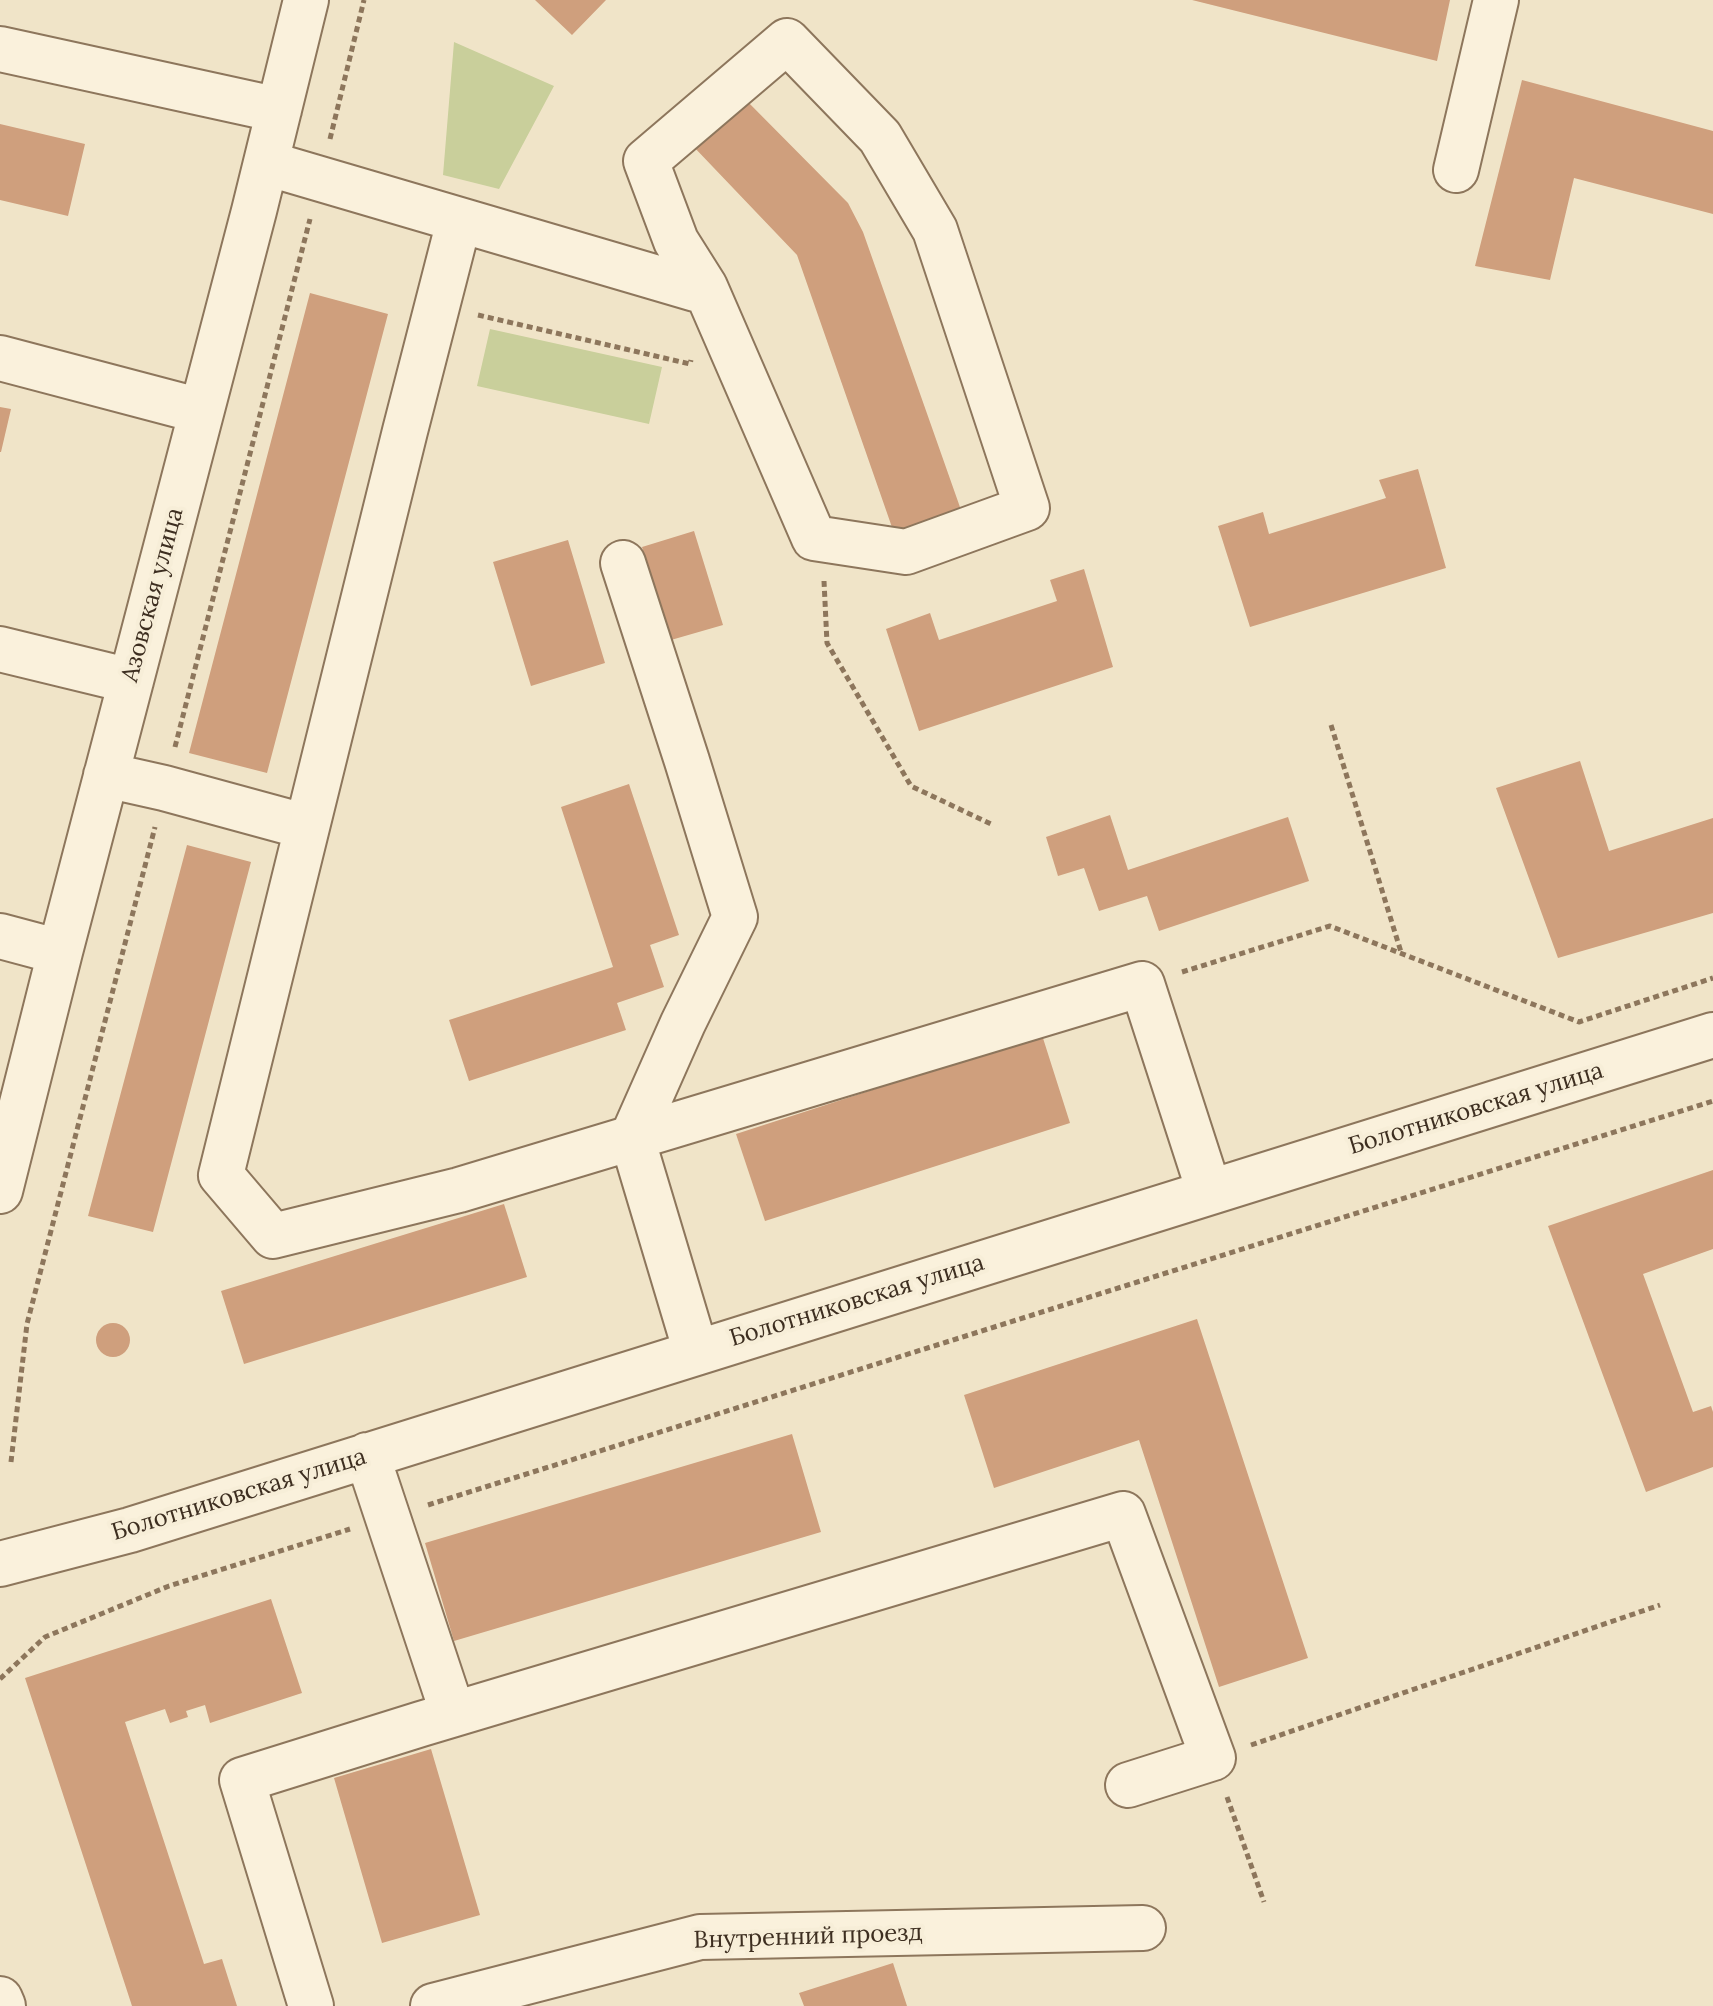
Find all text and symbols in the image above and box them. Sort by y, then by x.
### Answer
street label: Азовская улица [116,505,190,685]
street label: Болотниковская улица [1345,1057,1607,1161]
street label: Болотниковская улица [726,1249,988,1353]
street label: Болотниковская улица [108,1443,370,1547]
street label: Внутренний проезд [693,1919,923,1955]

